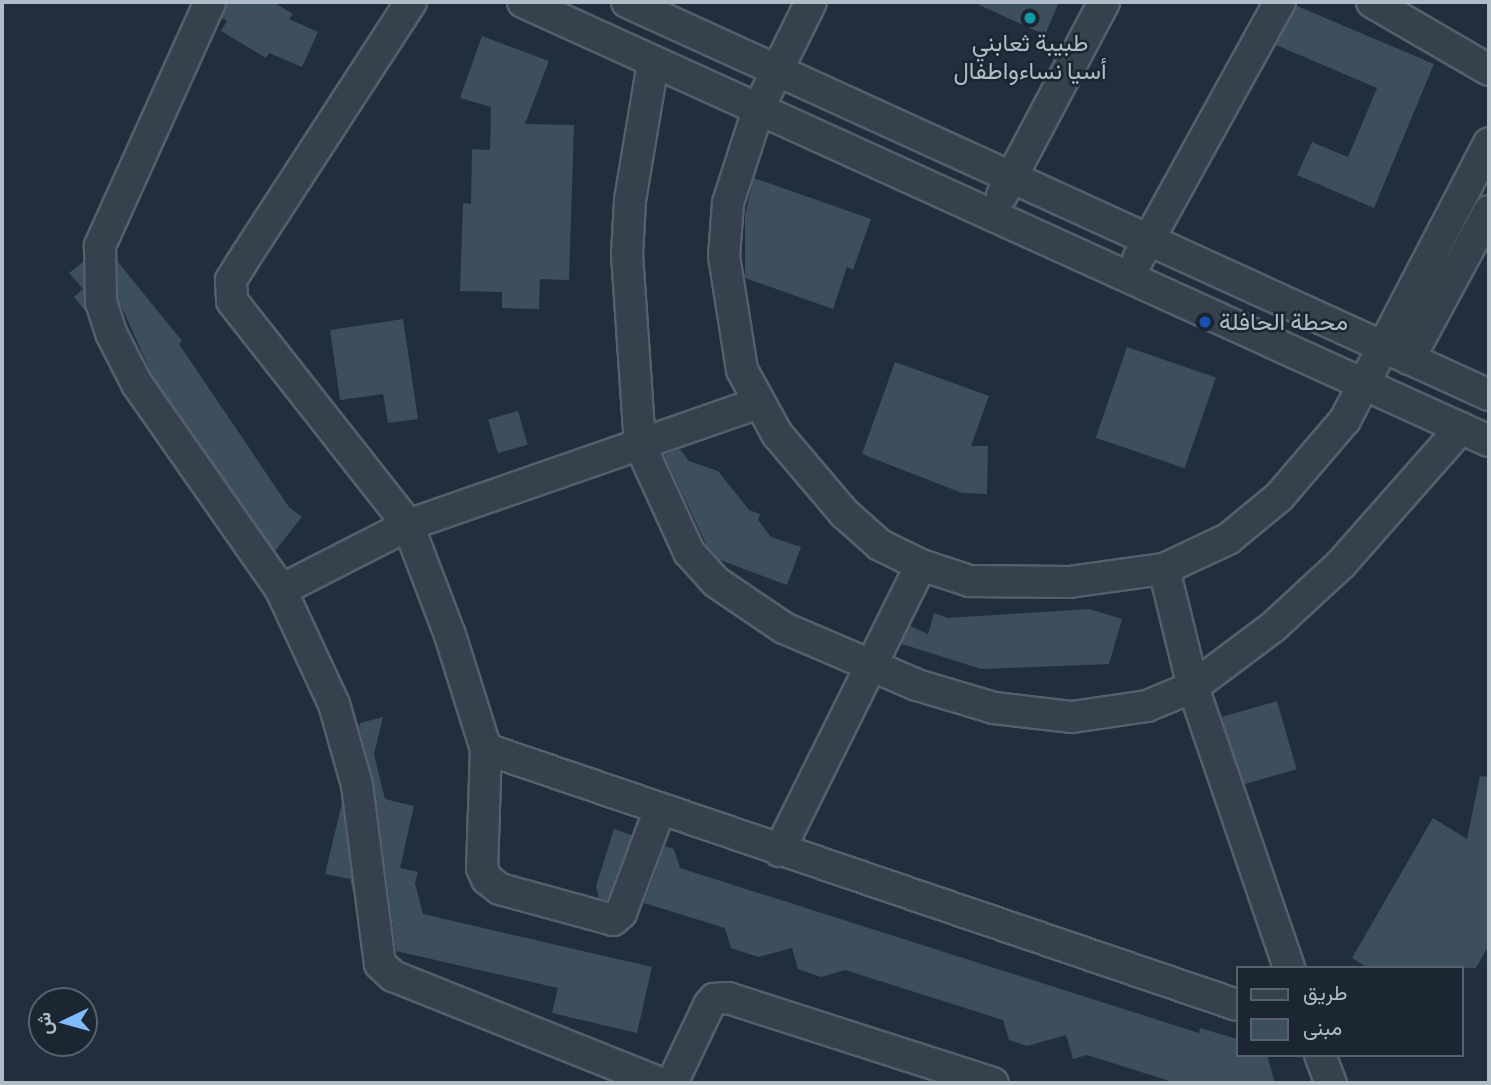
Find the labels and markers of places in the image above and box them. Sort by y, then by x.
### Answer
marker: طبيبة ثعابني أسيا نساءواطفال [1022,10,1038,26]
place label: طبيبة ثعابني أسيا نساءواطفال [953,29,1107,85]
place label: محطة الحافلة [1219,308,1348,336]
marker: محطة الحافلة [1197,314,1213,330]

